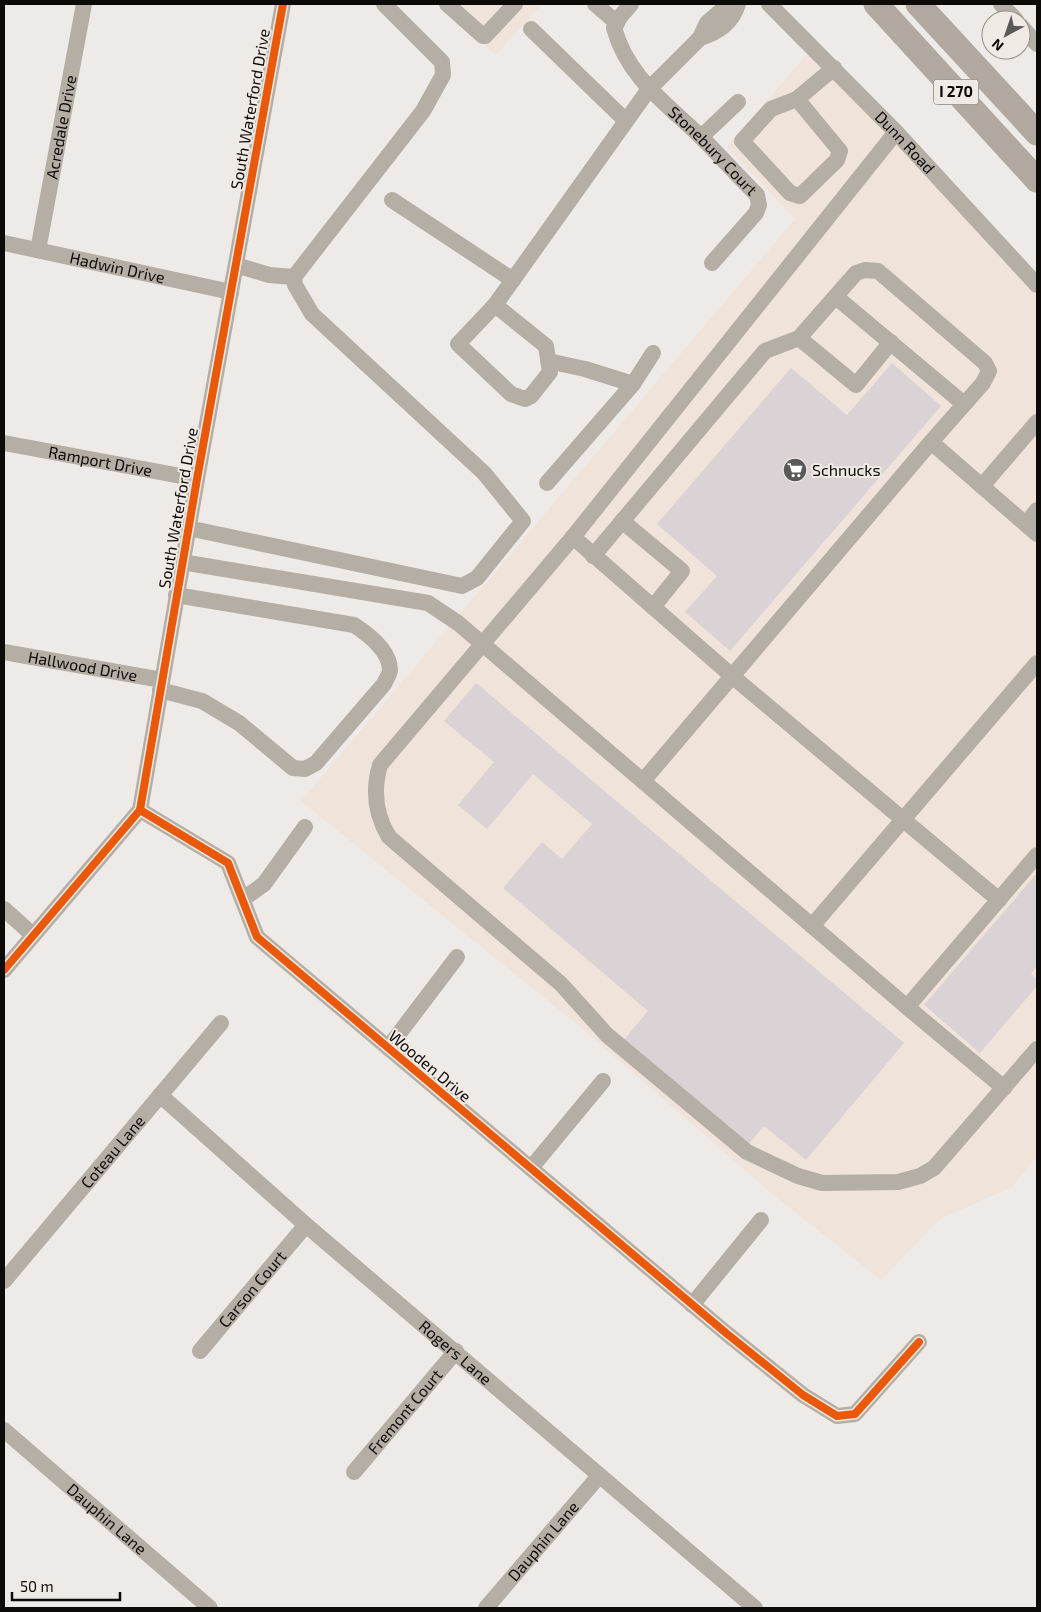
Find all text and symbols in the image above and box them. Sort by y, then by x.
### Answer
north arrow [981,10,1031,60]
street label: South Waterford Drive [226,27,273,191]
text: N [988,36,1007,55]
street label: Acredale Drive [41,73,80,181]
road number: I 270 [934,80,978,104]
street label: Stonebury Court [665,102,762,199]
street label: Dunn Road [872,107,939,177]
street label: Hadwin Drive [68,247,167,286]
street label: South Waterford Drive [154,426,201,590]
street label: Ramport Drive [47,441,154,479]
supermarket icon: Schnucks [782,457,808,483]
place label: Schnucks [812,460,881,479]
street label: Hallwood Drive [27,646,139,684]
street label: Wooden Drive [385,1026,475,1106]
street label: Coteau Lane [76,1111,148,1192]
street label: Carson Court [214,1246,289,1331]
street label: Rogers Lane [416,1316,496,1388]
street label: Fremont Court [363,1365,446,1458]
street label: Dauphin Lane [64,1479,151,1558]
street label: Dauphin Lane [503,1497,582,1585]
scale bar [12,1570,120,1602]
text: 50 m [20,1577,54,1595]

